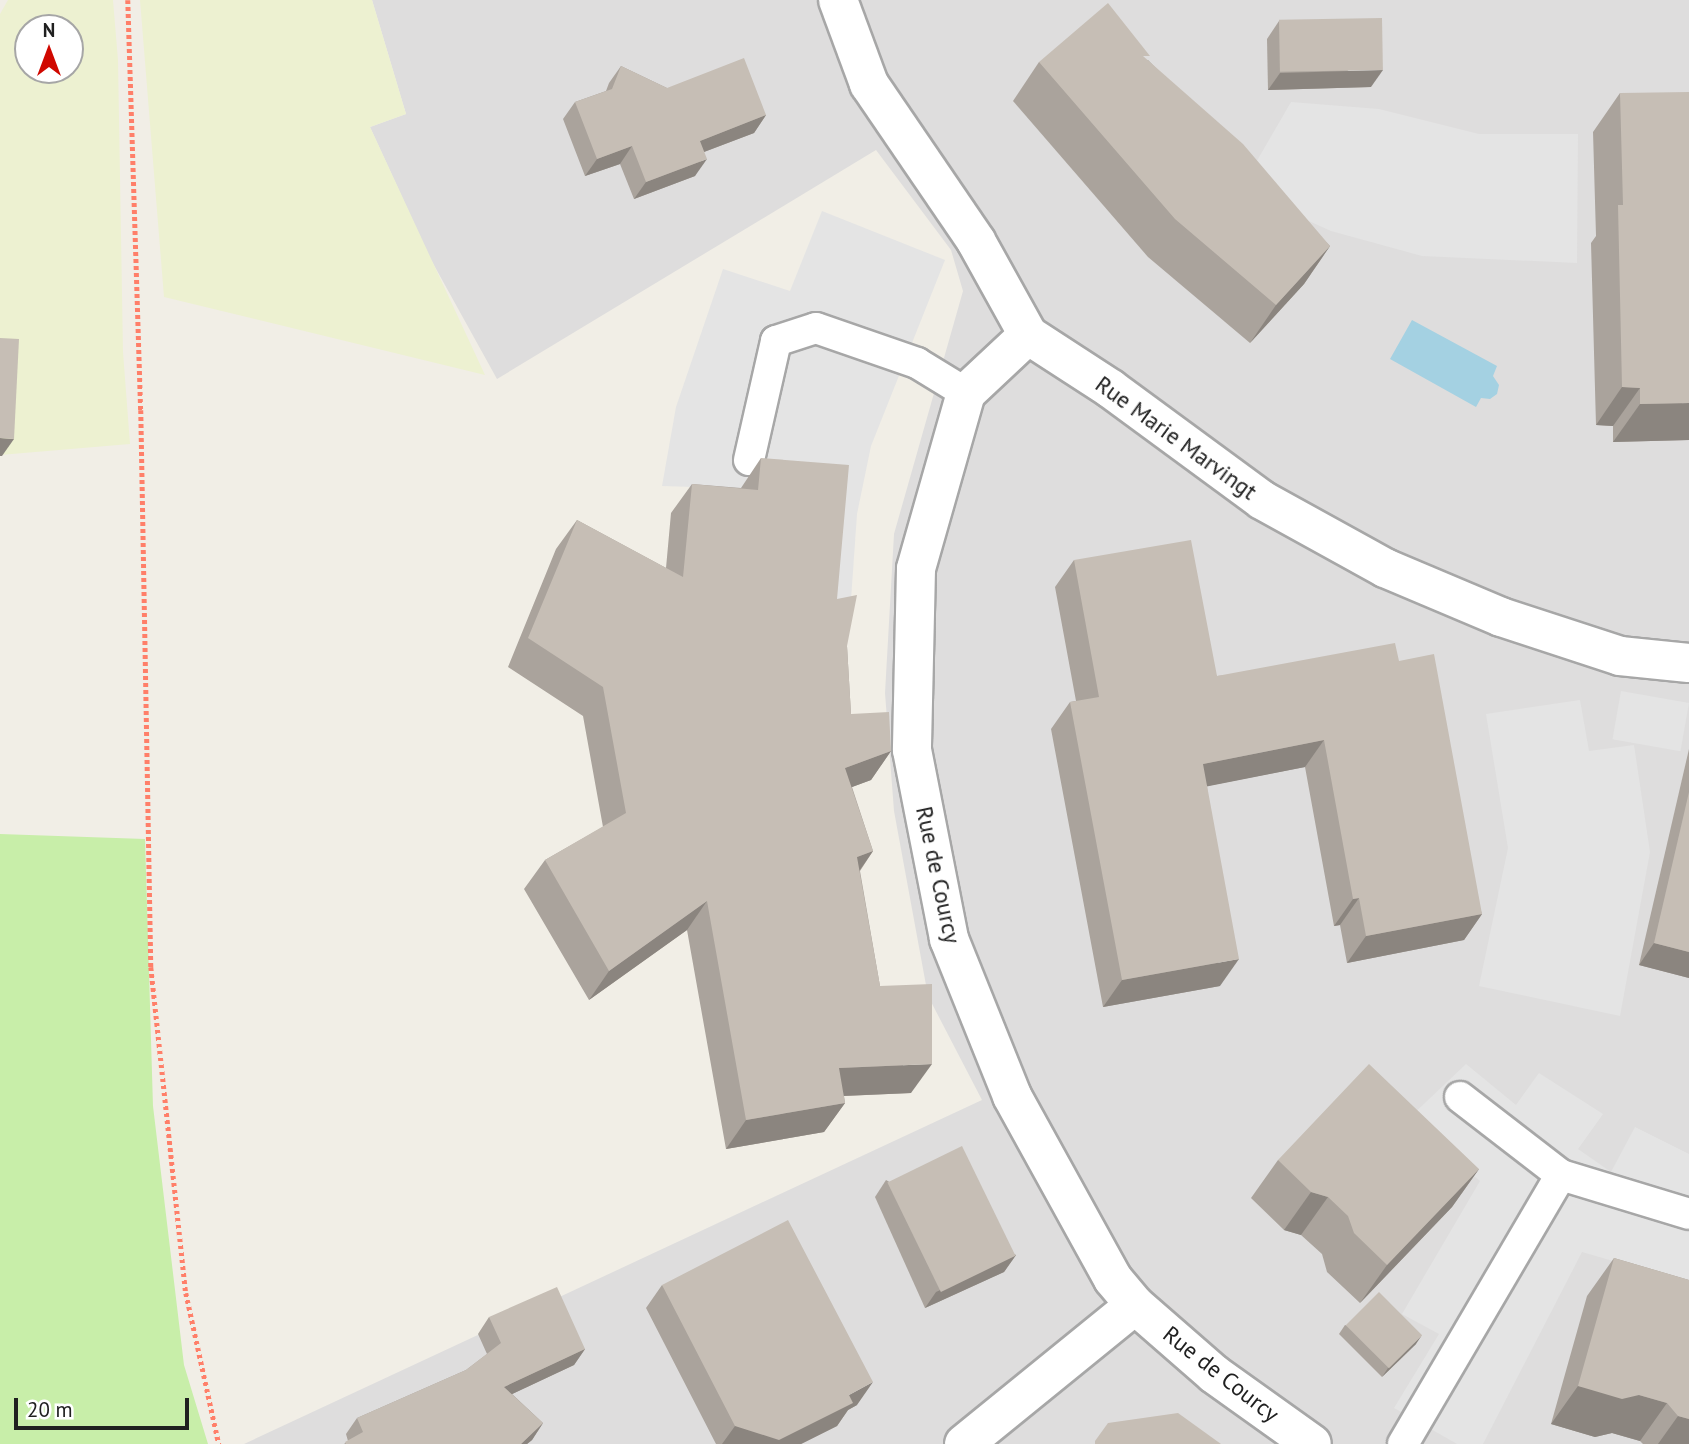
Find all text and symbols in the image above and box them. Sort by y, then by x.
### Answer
north arrow [14,14,84,84]
text: N [43,18,55,42]
street label: Rue Marie Marvingt [1090,370,1262,506]
street label: Rue de Courcy [910,804,966,946]
street label: Rue de Courcy [1158,1320,1284,1428]
scale bar [18,1384,192,1428]
text: 20 m [27,1396,73,1423]

